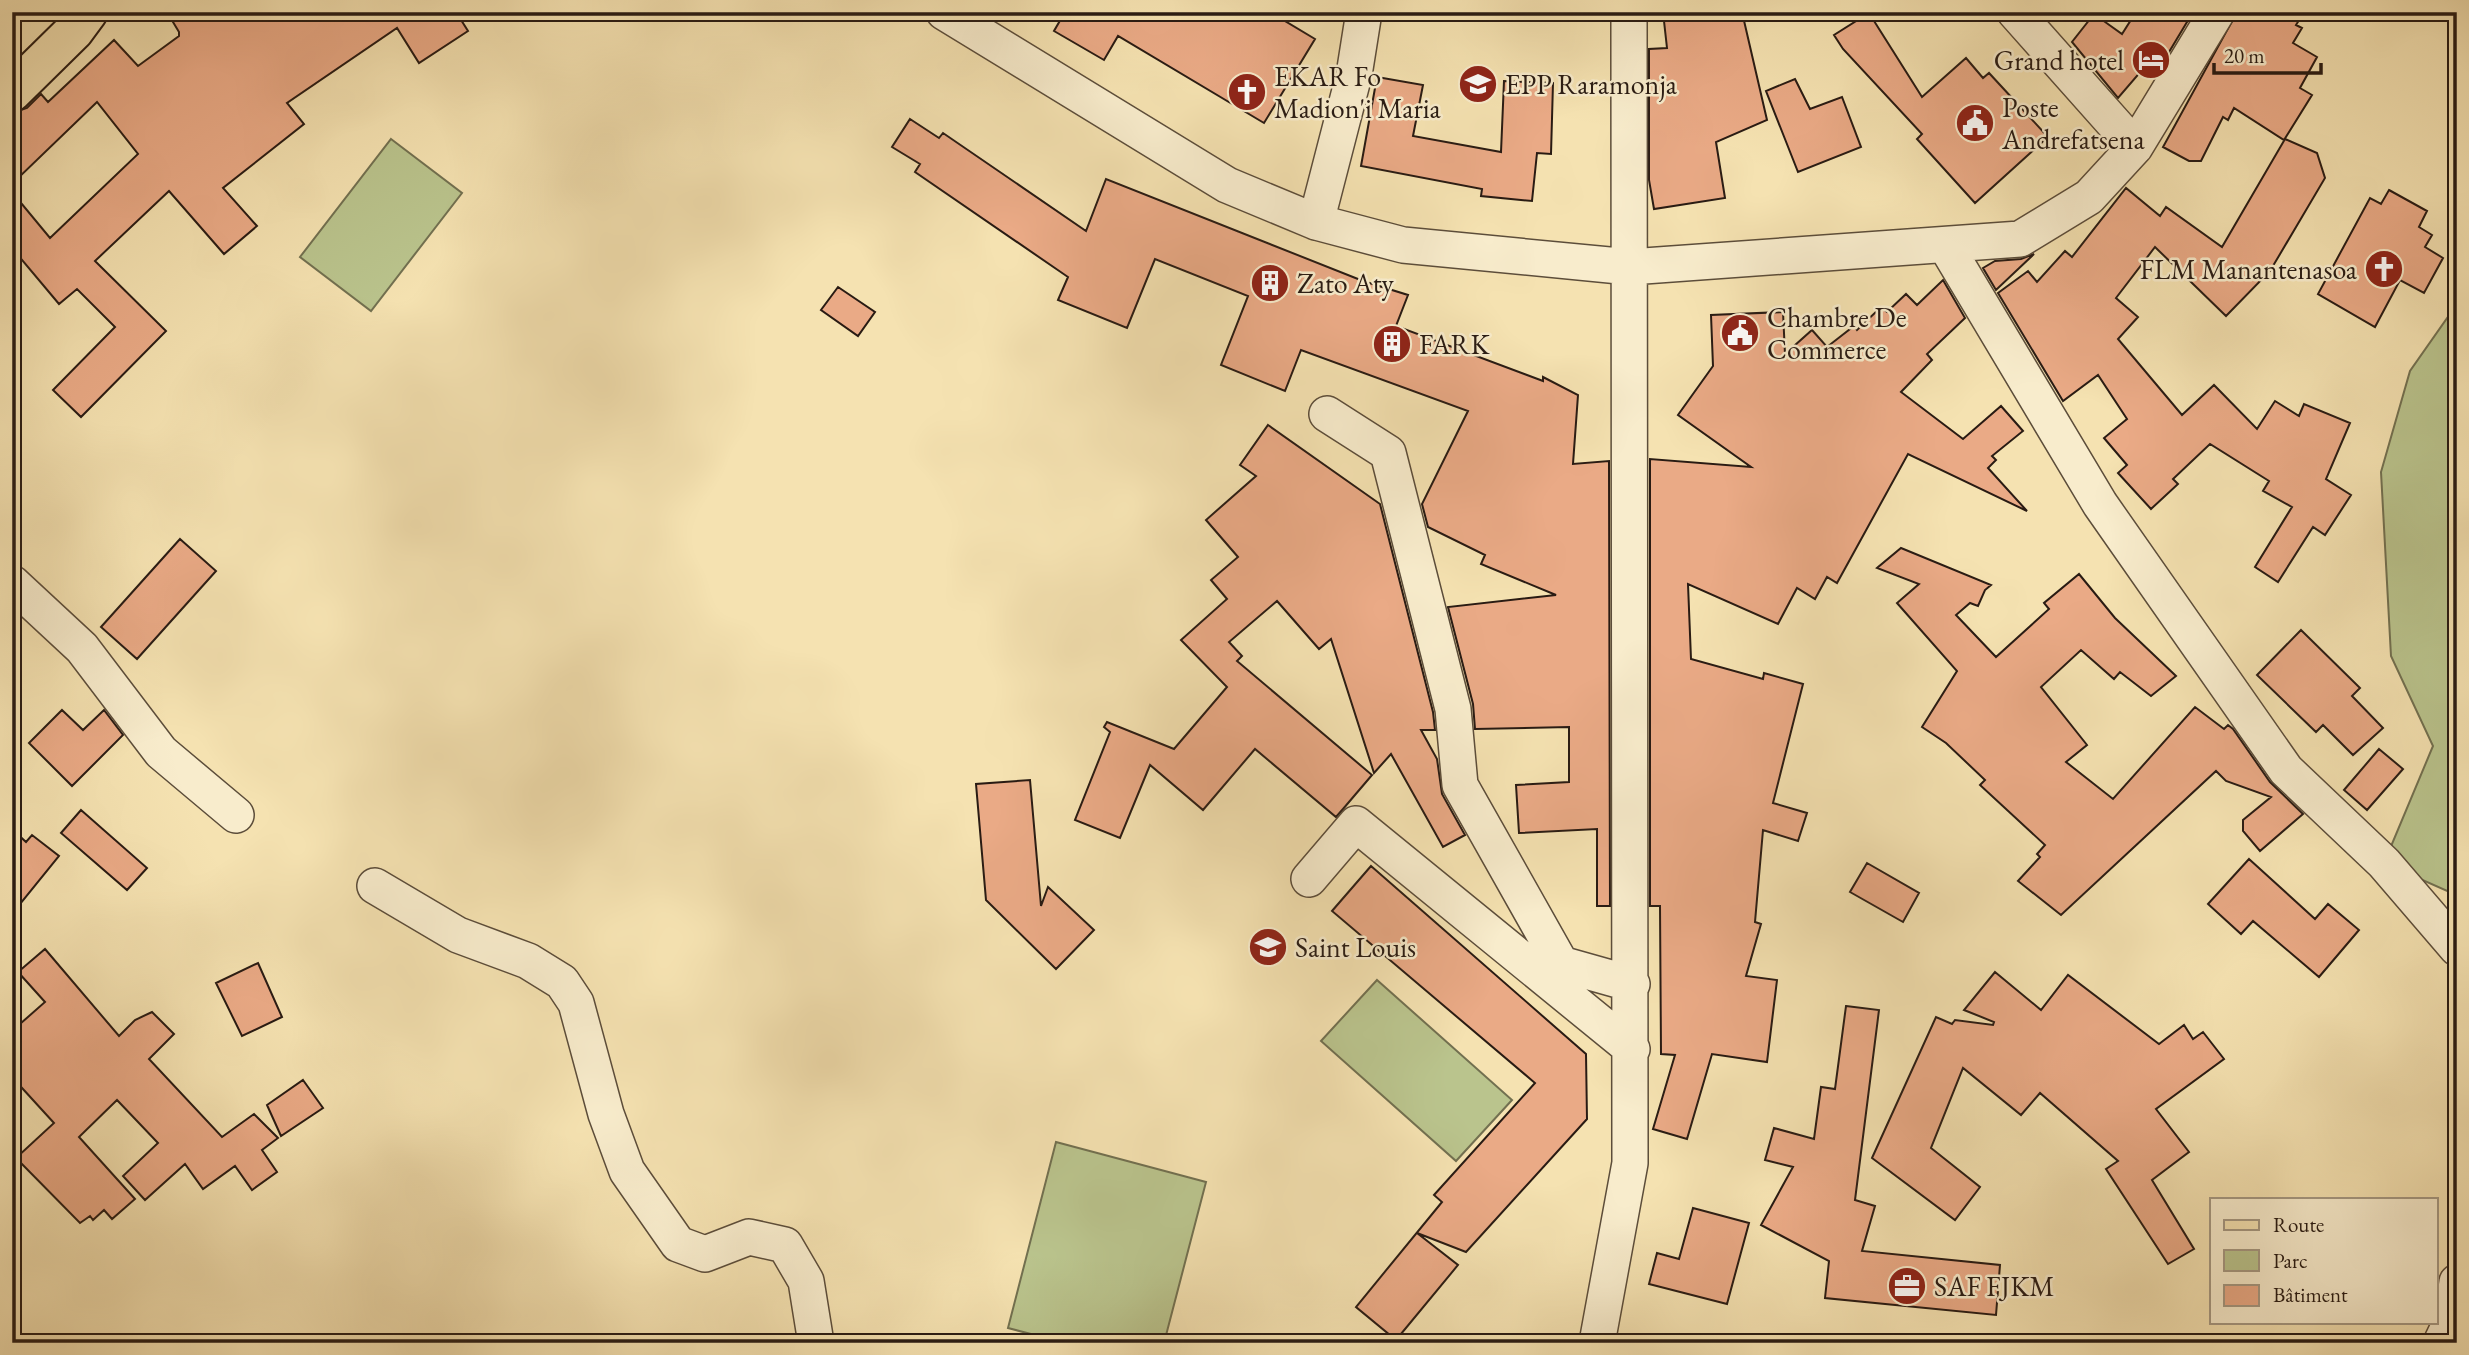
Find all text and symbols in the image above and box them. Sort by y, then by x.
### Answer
scale bar [2214,32,2320,76]
hotel icon: Grand hotel [2130,39,2172,81]
place label: Grand hotel [1994,42,2124,78]
text: 20 m [2224,42,2265,69]
place label: EKAR Fo Madion'i Maria [1274,58,1442,126]
school or university icon: EPP Raramonja [1457,63,1499,105]
place label: EPP Raramonja [1505,66,1678,102]
church icon: EKAR Fo Madion'i Maria [1226,71,1268,113]
place label: Poste Andrefatsena [2001,89,2146,157]
public building icon: Poste Andrefatsena [1954,102,1996,144]
church icon: FLM Manantenasoa [2363,248,2405,290]
place label: FLM Manantenasoa [2140,251,2358,287]
building icon: Zato Aty [1249,262,1291,304]
place label: Zato Aty [1297,265,1394,301]
place label: Chambre De Commerce [1767,299,1907,367]
public building icon: Chambre De Commerce [1719,312,1761,354]
building icon: FARK [1371,323,1413,365]
place label: FARK [1419,326,1491,362]
school or university icon: Saint Louis [1247,926,1289,968]
place label: Saint Louis [1295,929,1416,965]
legend [2210,1198,2438,1324]
text: Route [2273,1211,2324,1238]
text: Parc [2273,1247,2307,1274]
office icon: SAF FJKM [1886,1265,1928,1307]
place label: SAF FJKM [1934,1268,2055,1304]
text: Bâtiment [2273,1281,2348,1308]

